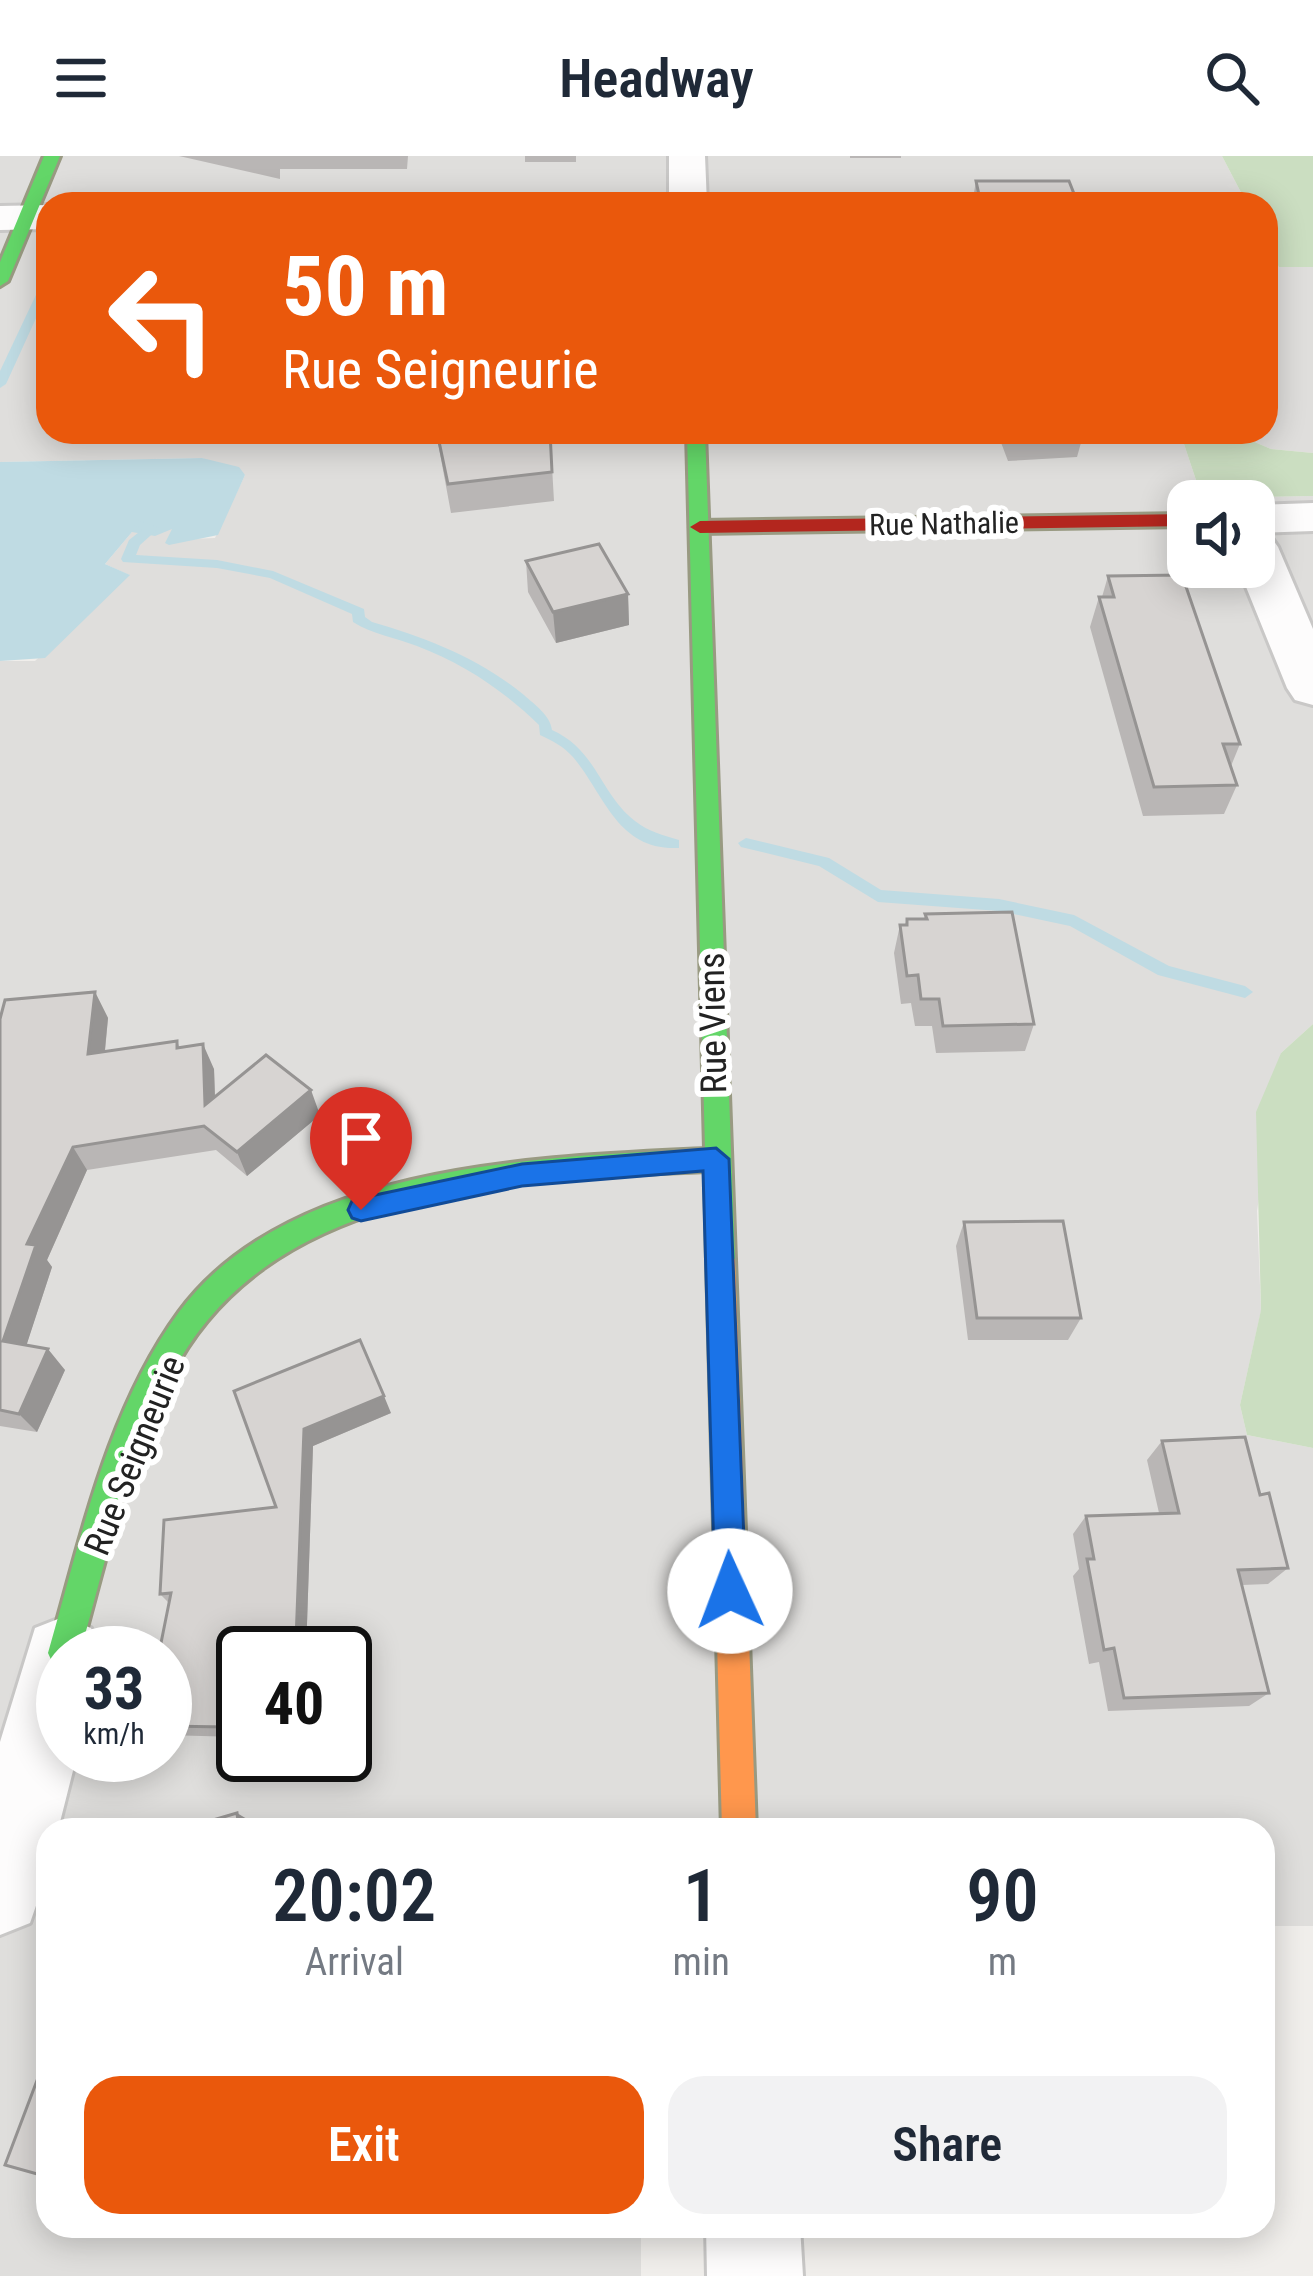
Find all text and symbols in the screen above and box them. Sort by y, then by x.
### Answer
icon: menu [48,45,114,111]
icon: search [1199,45,1265,111]
text: Headway [559,47,754,110]
text: 50 m [282,237,449,336]
icon: left [84,240,240,396]
text: Rue Seigneurie [282,338,599,401]
map controls [1167,480,1275,588]
button: sound [1167,480,1275,588]
street label: Rue Nathalie [869,505,1019,542]
street label: Rue Viens [691,952,735,1094]
pin [310,1087,412,1210]
icon: arrive [328,1105,394,1171]
street label: Rue Seigneurie [76,1350,194,1561]
position arrow [667,1528,793,1654]
speed limit sign: 40 [216,1626,372,1782]
text: 33 [84,1653,144,1724]
text: km/h [83,1716,145,1751]
text: 20:02 [272,1854,436,1939]
text: 1 [683,1854,719,1939]
text: 90 [966,1854,1039,1939]
text: Arrival [305,1939,404,1985]
text: min [673,1939,730,1985]
text: m [988,1939,1017,1985]
button: Exit [84,2076,644,2214]
button: Share [668,2076,1227,2214]

